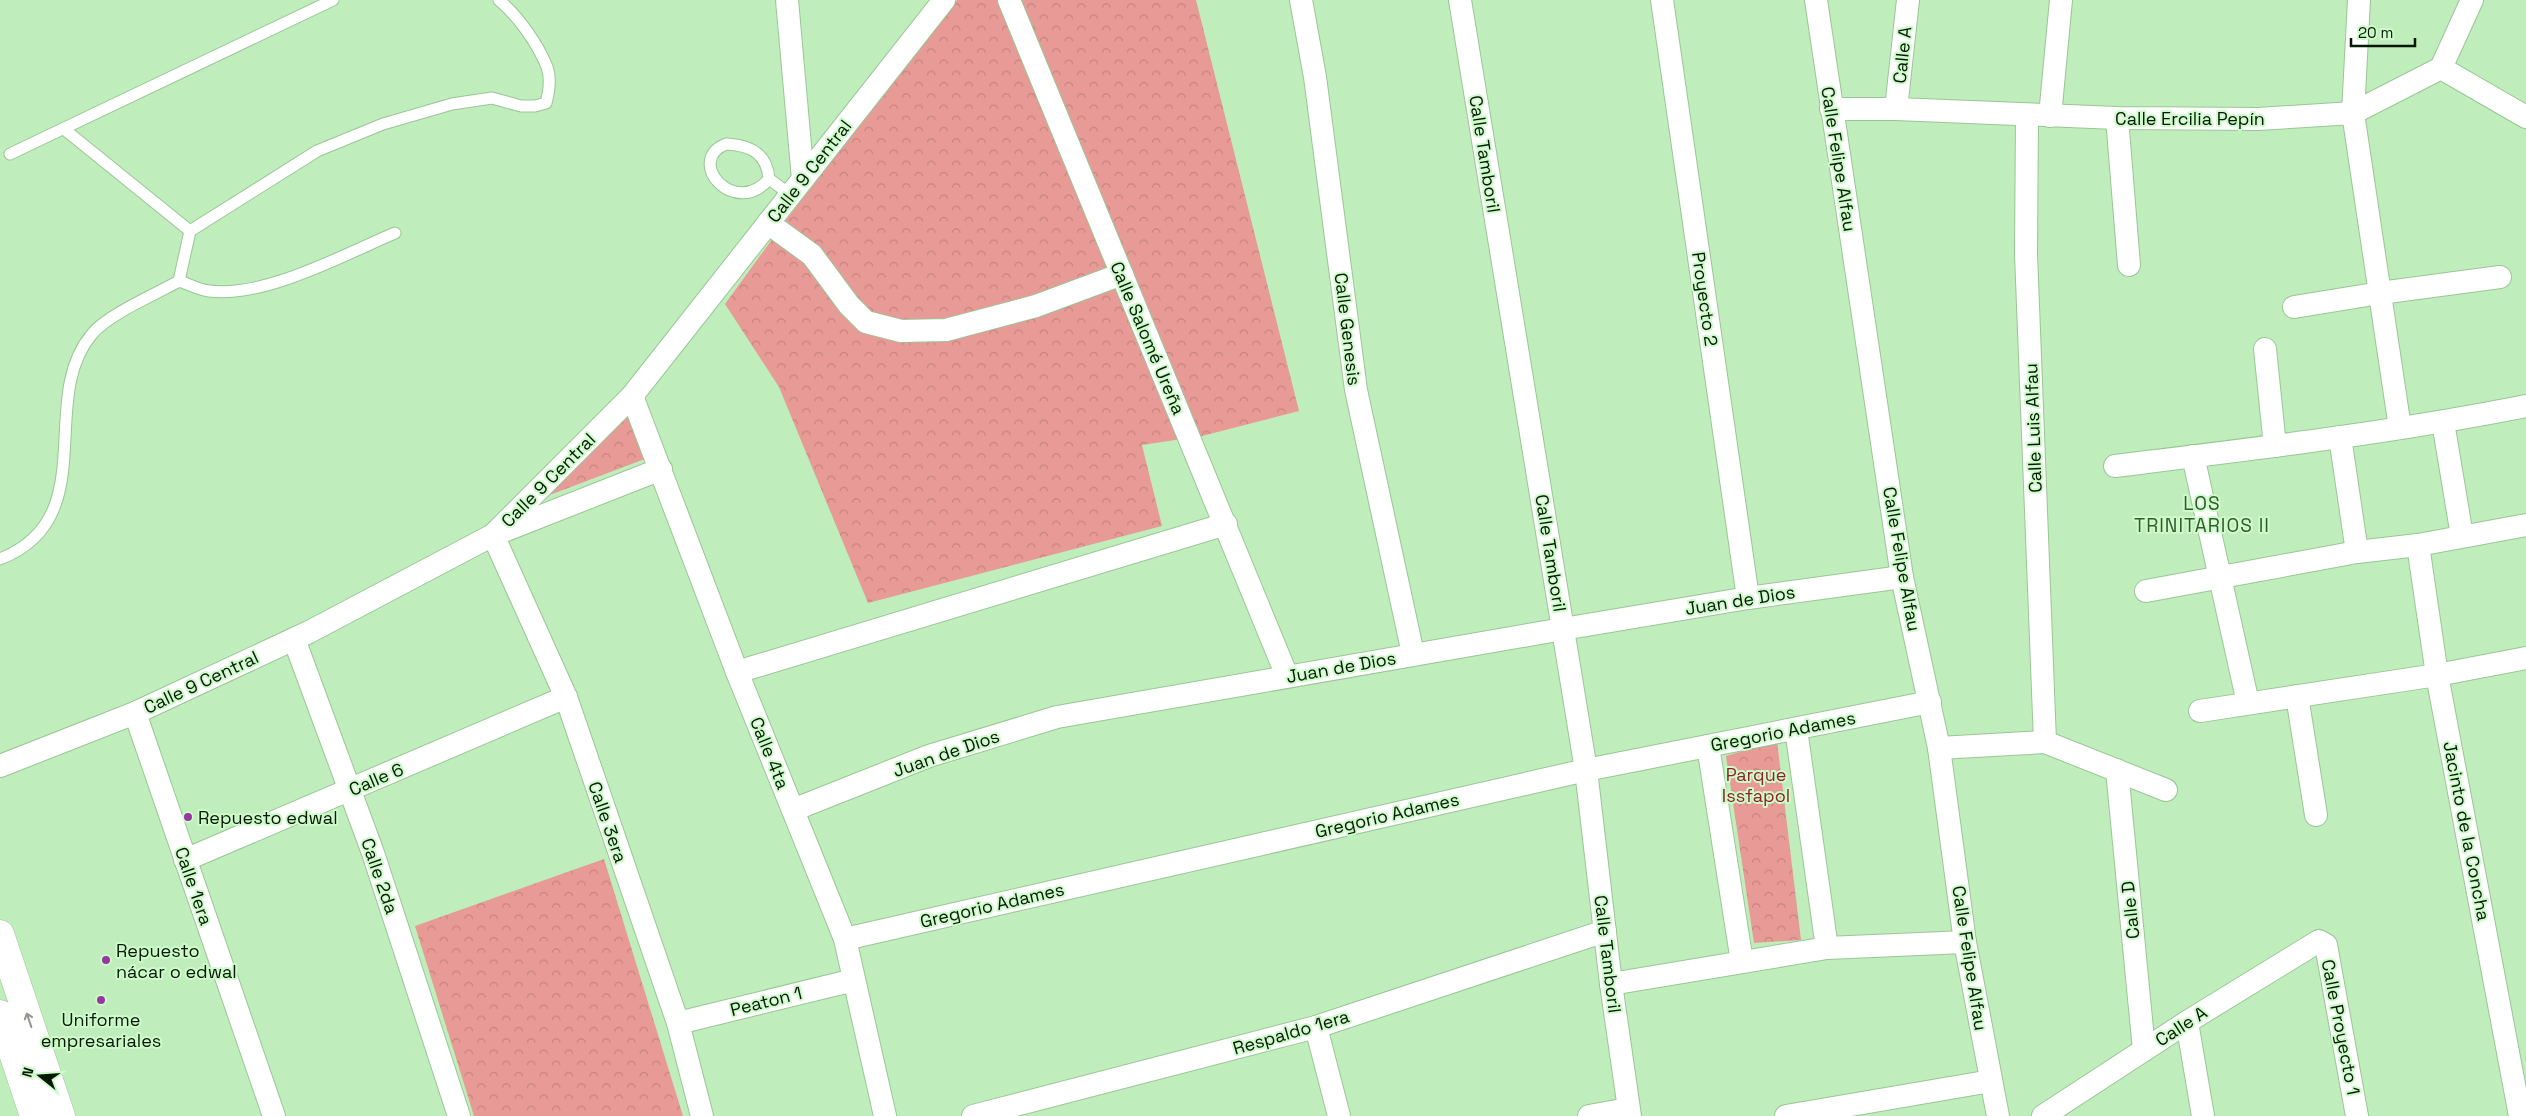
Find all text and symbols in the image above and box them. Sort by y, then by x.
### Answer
scale bar [2351,15,2415,47]
text: 20 m [2358,23,2393,42]
street label: Calle A [1888,25,1916,85]
street label: Calle Felipe Alfau [1816,85,1862,233]
street label: Calle Tamboril [1464,94,1506,214]
street label: Calle Ercilia Pepín [2115,107,2265,130]
street label: Calle 9 Central [762,115,856,227]
street label: Proyecto 2 [1687,250,1723,348]
street label: Calle Salomé Ureña [1105,258,1191,418]
street label: Calle Genesis [1330,271,1366,387]
street label: Calle Luis Alfau [2019,363,2047,493]
street label: Calle 9 Central [496,428,600,532]
street label: Calle Felipe Alfau [1878,485,1926,633]
district label: LOS TRINITARIOS II [2134,491,2270,538]
street label: Calle Tamboril [1530,493,1572,613]
street label: Juan de Dios [1683,580,1797,620]
street label: Calle 9 Central [140,645,262,719]
street label: Juan de Dios [1284,646,1398,688]
street label: Gregorio Adames [1709,706,1857,756]
street label: Calle 4ta [745,714,795,792]
street label: Juan de Dios [890,724,1002,782]
street label: Jacinto de la Concha [2438,739,2496,923]
street label: Calle 6 [345,757,407,801]
park label: Parque Issfapol [1722,763,1790,807]
street label: Calle 3era [583,778,633,866]
street label: Gregorio Adames [1313,787,1461,843]
place label: Repuesto edwal [198,806,338,829]
marker: Repuesto edwal [182,811,194,823]
street label: Calle 2da [356,835,404,917]
street label: Calle 1era [170,844,218,928]
street label: Gregorio Adames [918,877,1066,933]
street label: Calle D [2116,880,2144,940]
street label: Calle Felipe Alfau [1947,884,1993,1032]
street label: Calle Tamboril [1589,894,1627,1014]
place label: Repuesto nácar o edwal [116,939,237,983]
marker: Repuesto nácar o edwal [100,954,112,966]
street label: Calle Proyecto 1 [2317,957,2365,1097]
street label: Peaton 1 [728,981,804,1021]
marker: Uniforme empresariales [95,994,107,1006]
street label: Calle A [2151,1001,2211,1051]
street label: Respaldo 1era [1230,1004,1352,1060]
place label: Uniforme empresariales [41,1008,161,1052]
one-way arrow [24,1013,33,1028]
north arrow [15,1051,65,1101]
text: N [18,1065,38,1079]

